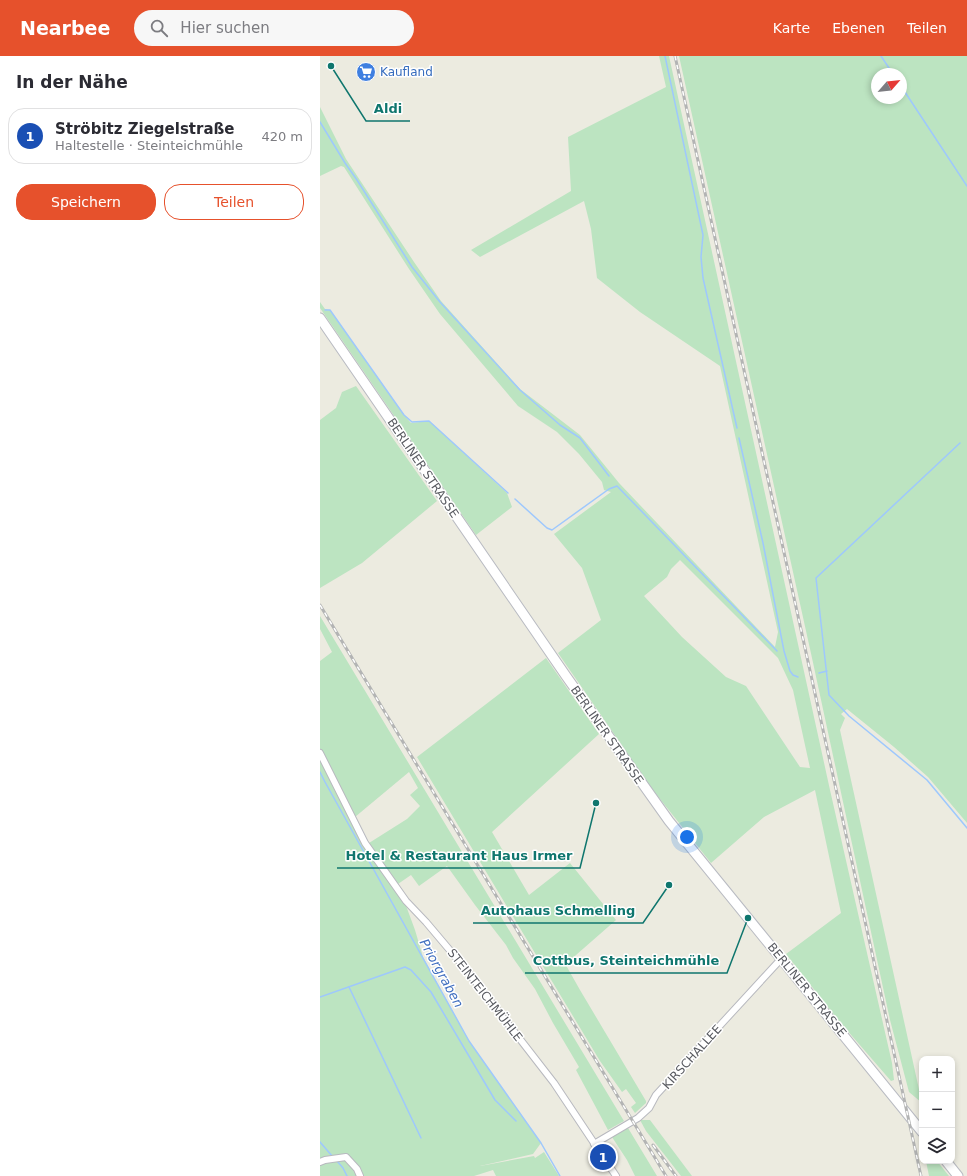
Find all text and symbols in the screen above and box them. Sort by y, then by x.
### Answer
search box [134,10,414,46]
text: Nearbee [20,17,110,39]
icon: search [148,17,170,39]
text: Hier suchen [180,19,270,37]
text: Karte [773,20,810,36]
text: Ebenen [832,20,885,36]
text: Teilen [907,20,947,36]
supermarket icon: Kaufland [355,61,377,83]
place label: Kaufland [380,65,433,79]
north arrow [871,68,907,104]
text: In der Nähe [16,72,128,92]
callout: Aldi [366,96,410,121]
text: Aldi [374,101,402,116]
text: Ströbitz Ziegelstraße [55,120,235,138]
text: 1 [25,129,35,144]
text: 420 m [261,129,303,144]
text: Haltestelle · Steinteichmühle [55,138,243,153]
button: Speichern [16,184,156,220]
button: Teilen [164,184,304,220]
street label: BERLINER STRASSE [385,416,461,520]
street label: BERLINER STRASSE [568,683,646,787]
your location [677,827,697,847]
callout: Hotel & Restaurant Haus Irmer [337,843,580,868]
text: Hotel & Restaurant Haus Irmer [346,848,573,863]
callout: Autohaus Schmelling [473,898,643,923]
text: Autohaus Schmelling [481,903,635,918]
water label: Priorgraben [417,936,467,1010]
street label: BERLINER STRASSE [765,940,849,1040]
street label: STEINTEICHMÜHLE [445,945,527,1044]
callout: Cottbus, Steinteichmühle [525,948,727,973]
text: Cottbus, Steinteichmühle [533,953,719,968]
street label: KIRSCHALLEE [660,1022,724,1092]
map controls [919,1056,955,1164]
button: + [919,1056,955,1092]
button: − [919,1092,955,1128]
button: layers [919,1128,955,1164]
pin: 1 [590,1142,616,1172]

